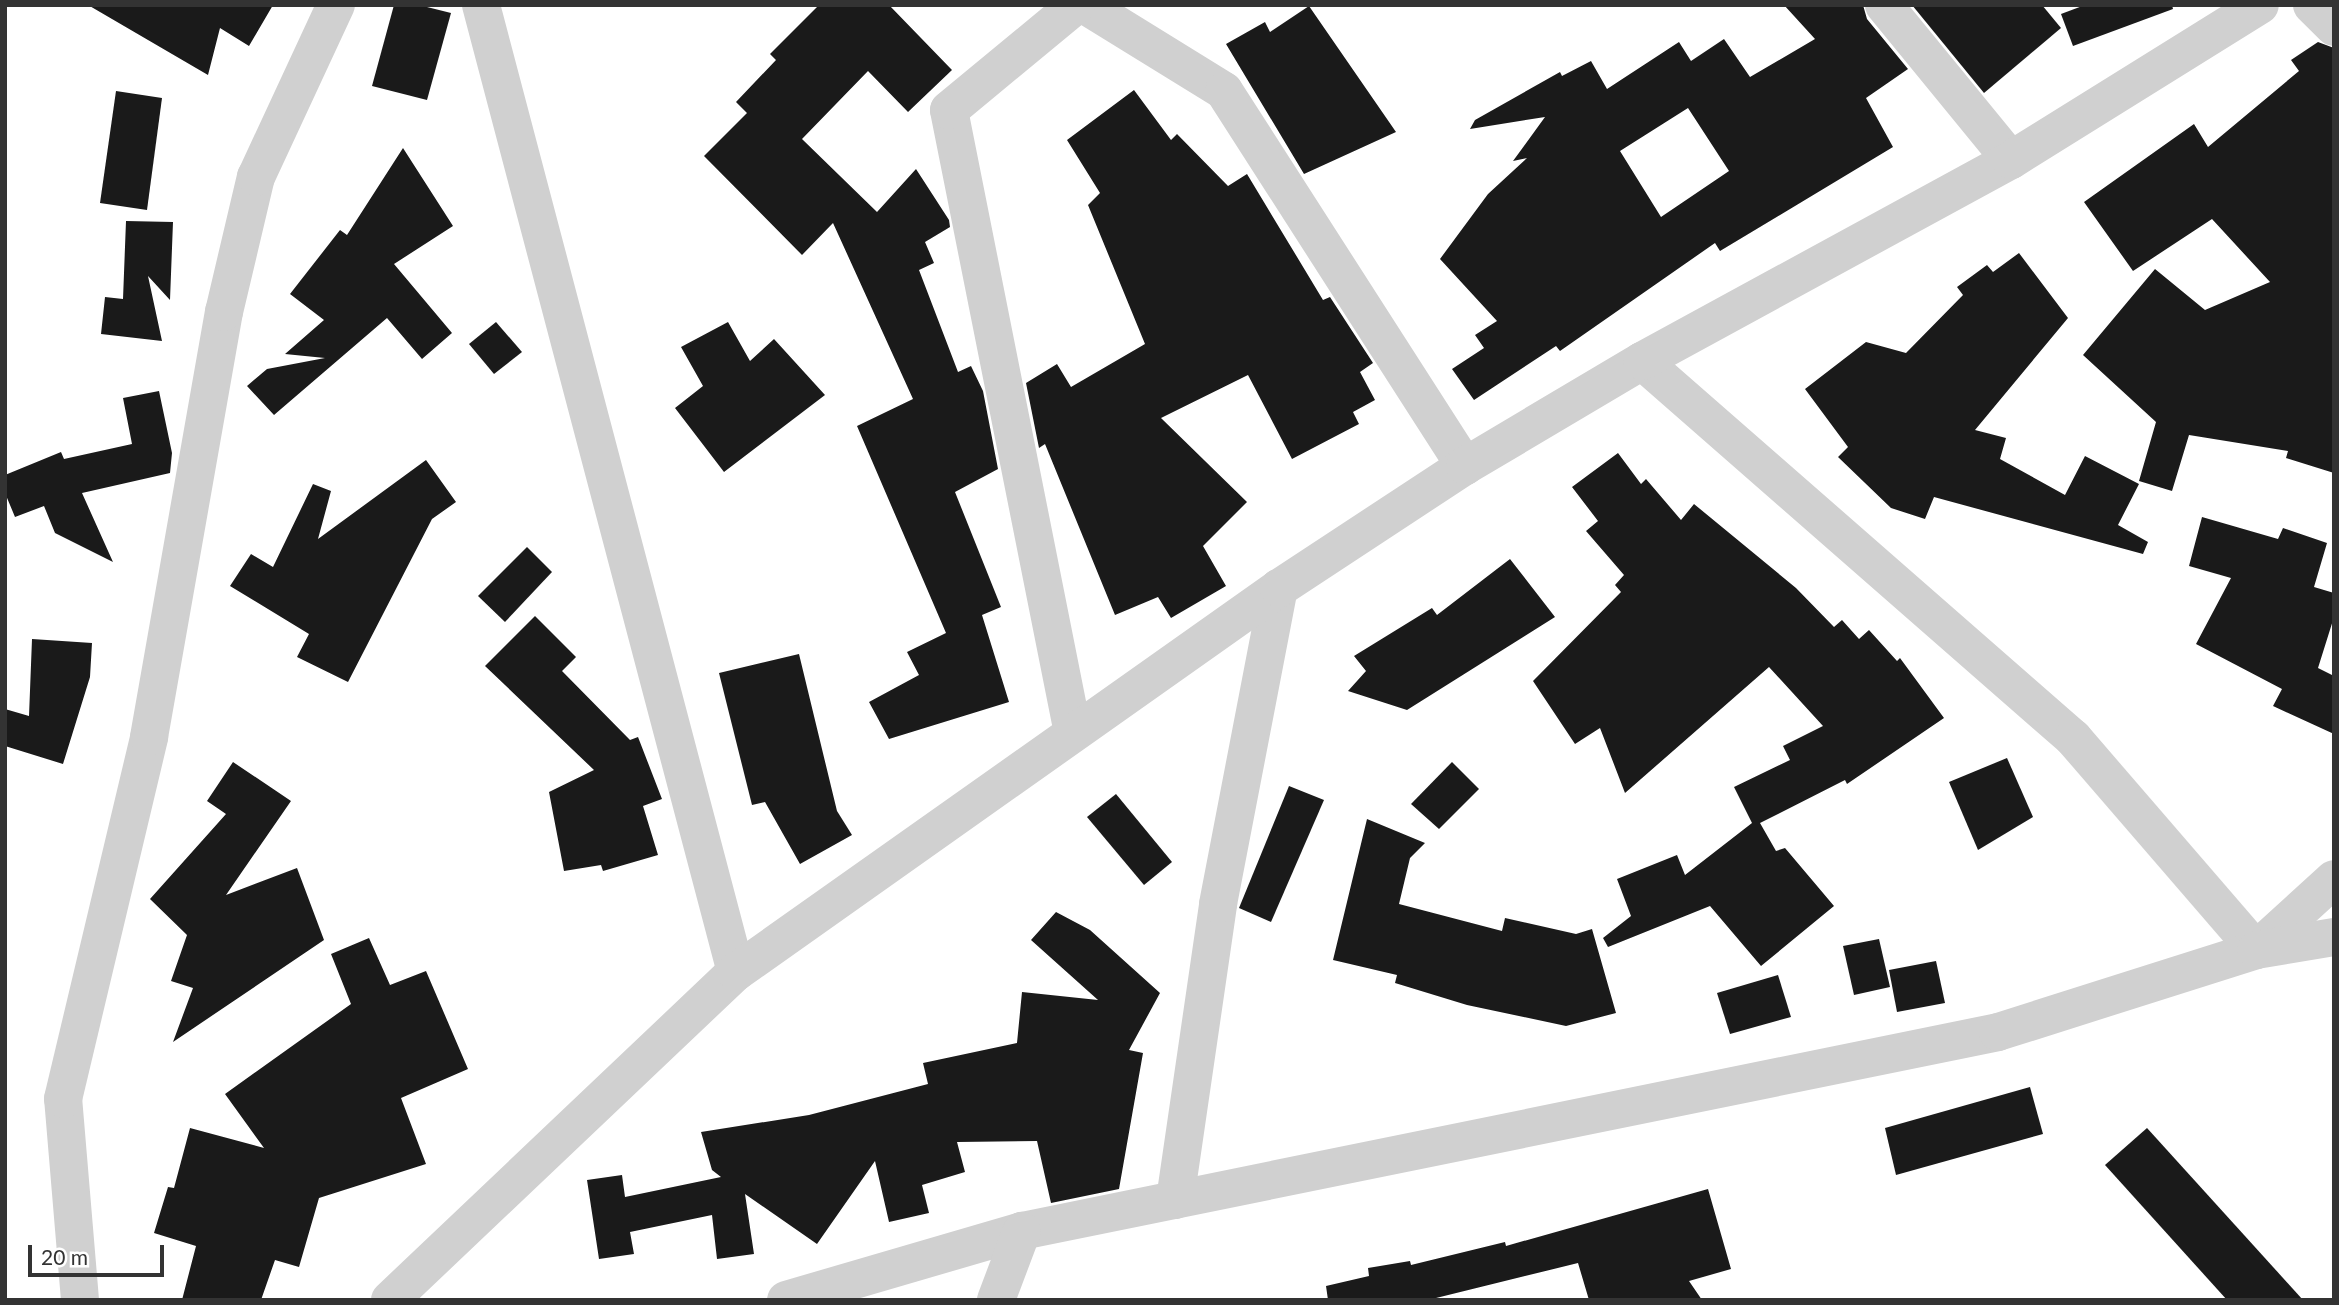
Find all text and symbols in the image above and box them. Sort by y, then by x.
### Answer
scale bar [32,1232,168,1276]
text: 20 m [41,1244,88,1269]

